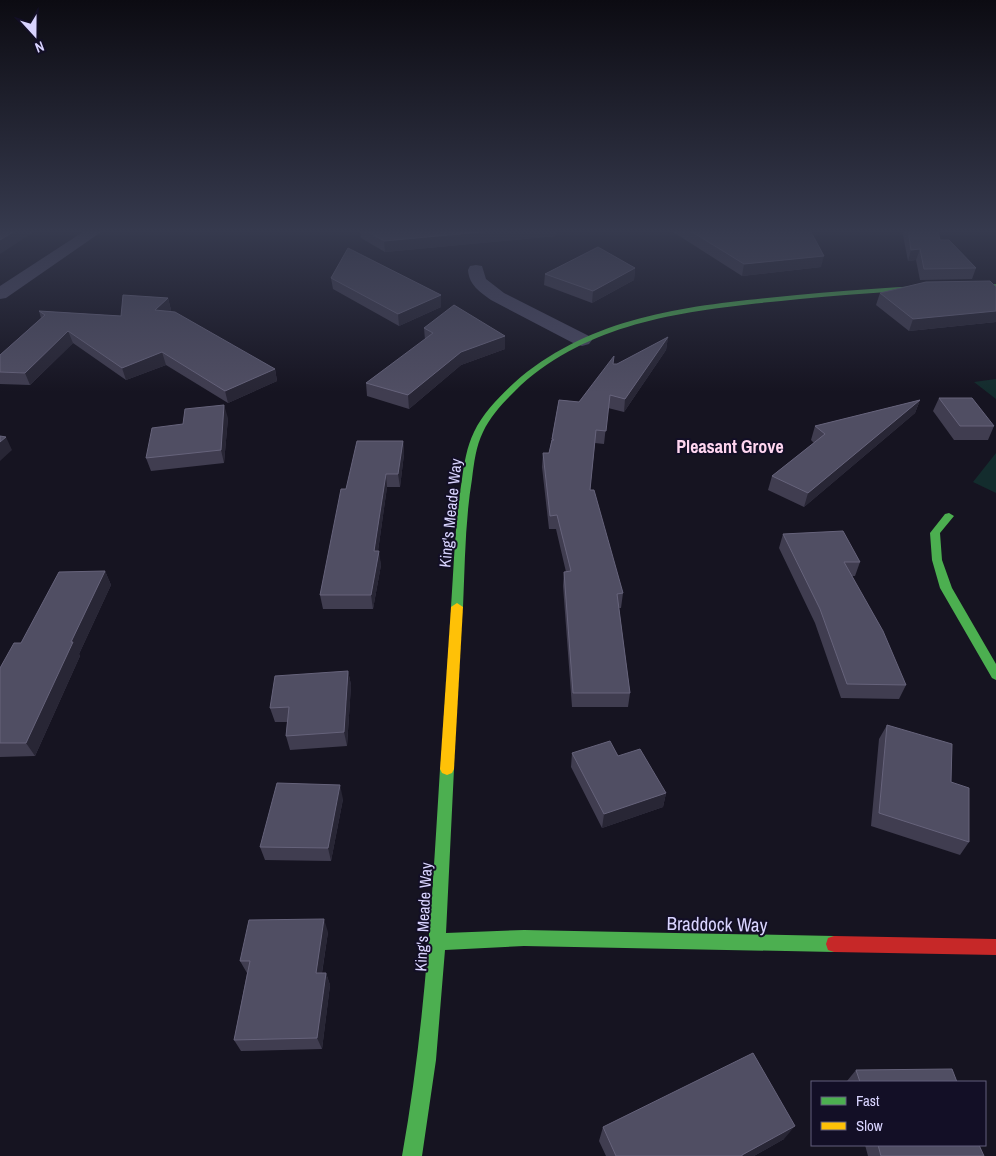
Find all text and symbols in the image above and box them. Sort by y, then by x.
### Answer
north arrow [10,10,60,60]
text: N [33,37,47,57]
district label: Pleasant Grove [676,434,784,459]
street label: King's Meade Way [433,457,467,568]
street label: King's Meade Way [409,861,437,972]
street label: Braddock Way [666,910,768,938]
legend [811,1081,986,1146]
text: Fast [856,1090,880,1111]
text: Slow [856,1115,883,1136]

